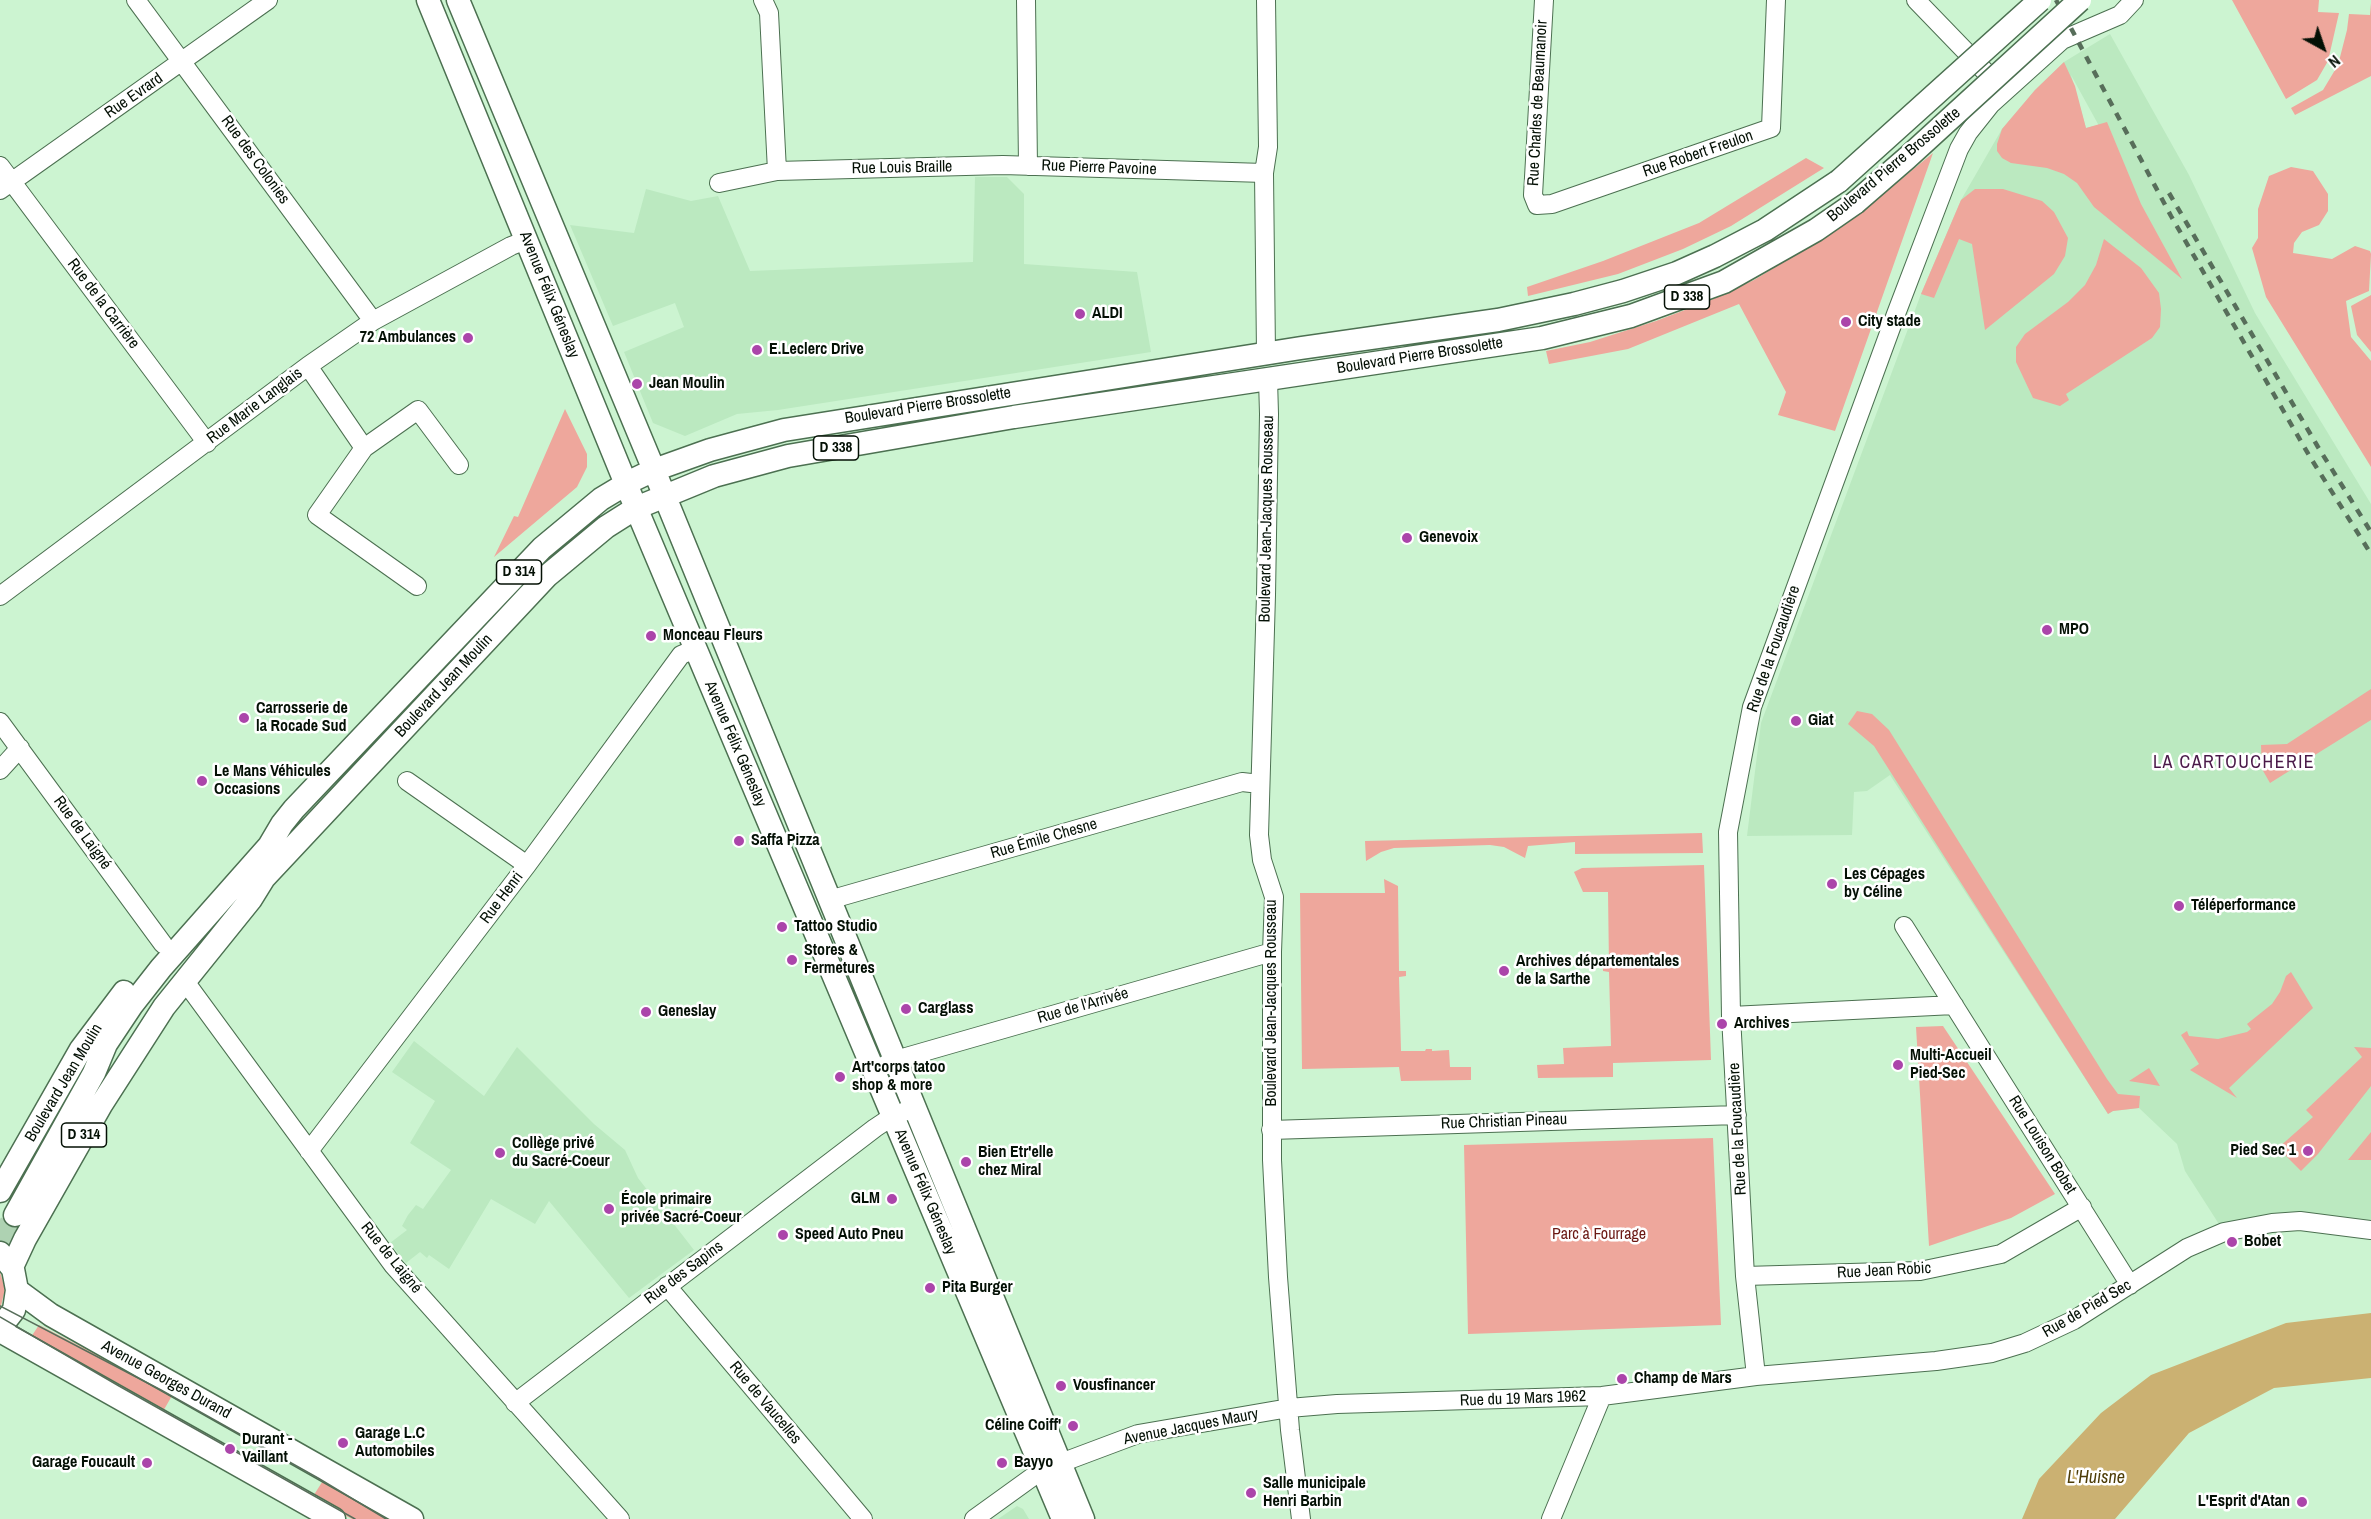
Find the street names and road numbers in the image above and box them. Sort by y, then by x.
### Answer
street label: Rue Charles de Beaumanoir [1524,19,1552,187]
street label: Rue Evrard [101,69,167,123]
street label: Boulevard Pierre Brossolette [1824,104,1964,226]
street label: Rue des Colonies [217,112,293,208]
street label: Rue Robert Freulon [1640,126,1756,182]
street label: Rue Pierre Pavoine [1041,156,1157,180]
street label: Rue Louis Braille [852,158,952,178]
street label: Avenue Félix Géneslay [515,229,583,361]
street label: Rue de la Carrière [63,255,143,353]
road number: D 338 [1664,285,1710,309]
street label: Boulevard Pierre Brossolette [1336,333,1504,379]
street label: Rue Marie Langlais [204,364,306,448]
street label: Boulevard Pierre Brossolette [844,383,1012,429]
street label: Boulevard Jean-Jacques Rousseau [1256,415,1278,623]
road number: D 338 [814,436,858,460]
road number: D 314 [496,560,542,584]
street label: Rue de la Foucaudière [1743,583,1805,715]
street label: Boulevard Jean Moulin [391,630,497,742]
street label: Avenue Félix Géneslay [700,678,770,810]
street label: Rue de Laigné [49,793,115,873]
street label: Rue Émile Chesne [988,815,1100,863]
street label: Rue Henri [476,868,528,928]
street label: Boulevard Jean-Jacques Rousseau [1262,899,1282,1107]
street label: Rue de l'Arrivée [1035,984,1131,1028]
street label: Boulevard Jean Moulin [21,1021,107,1145]
street label: Rue de la Foucaudière [1725,1062,1751,1196]
street label: Rue Louison Bobet [2004,1092,2080,1198]
street label: Rue Christian Pineau [1441,1110,1567,1134]
road number: D 314 [62,1123,106,1147]
street label: Avenue Félix Géneslay [890,1126,960,1258]
street label: Rue de Laigné [356,1219,426,1297]
street label: Rue des Sapins [641,1237,727,1309]
street label: Rue Jean Robic [1837,1259,1931,1283]
street label: Rue de Pied Sec [2039,1276,2135,1342]
street label: Avenue Georges Durand [98,1336,234,1424]
street label: Rue de Vaucelles [725,1358,805,1448]
street label: Rue du 19 Mars 1962 [1460,1387,1586,1411]
street label: Avenue Jacques Maury [1122,1405,1260,1449]

